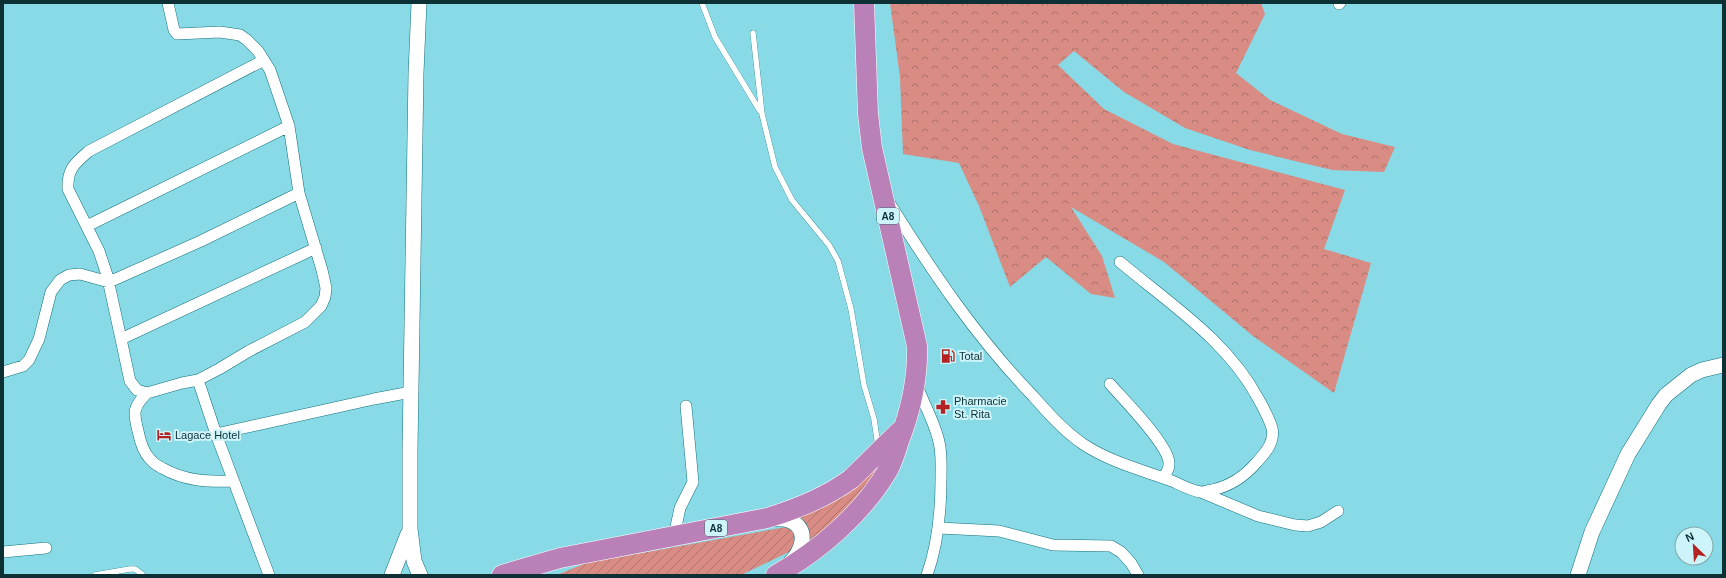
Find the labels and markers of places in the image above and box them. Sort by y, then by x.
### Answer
fuel station icon: Total [940,348,956,364]
place label: Total [959,350,982,362]
place label: Pharmacie St. Rita [954,395,1007,420]
pharmacy icon: Pharmacie St. Rita [935,399,951,415]
hotel icon: Lagace Hotel [156,427,172,443]
place label: Lagace Hotel [175,429,240,441]

